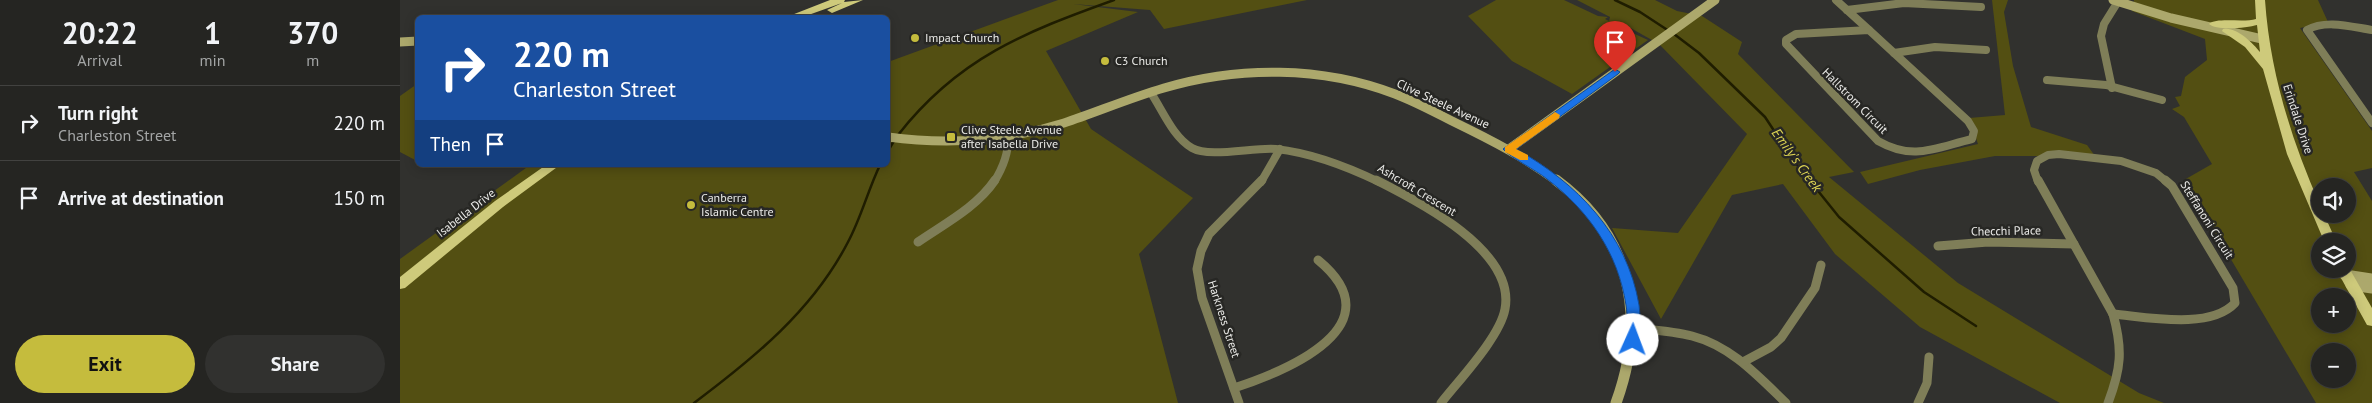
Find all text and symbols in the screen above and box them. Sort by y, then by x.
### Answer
text: 20:22 [62,13,138,52]
text: 1 [204,13,221,52]
text: 370 [287,13,338,52]
pin [1594,21,1636,72]
icon: arrive [1601,28,1629,56]
place label: Impact Church [925,30,999,45]
text: 220 m [513,31,610,77]
marker: Impact Church [909,32,921,44]
icon: right [430,35,495,100]
text: Arrival [77,50,122,70]
text: min [200,50,226,70]
text: m [306,50,319,70]
place label: C3 Church [1115,53,1168,68]
marker: C3 Church [1099,55,1111,67]
street label: Hallstrom Circuit [1819,65,1891,137]
text: Charleston Street [513,75,676,103]
street label: Clive Steele Avenue [1394,75,1492,132]
street label: Erindale Drive [2280,82,2317,156]
text: Turn right [58,101,138,125]
icon: right [15,109,43,137]
text: 220 m [333,111,385,135]
place label: Clive Steele Avenue after Isabella Drive [961,122,1062,151]
text: Charleston Street [58,125,177,145]
water label: Emily's Creek [1768,125,1827,196]
icon: arrive [481,130,509,158]
marker: Clive Steele Avenue after Isabella Drive [945,131,957,143]
text: Then [430,132,471,156]
street label: Ashcroft Crescent [1375,160,1459,219]
street label: Steffanoni Circuit [2177,178,2237,262]
map controls [2311,178,2356,388]
button: sound [2311,178,2356,223]
icon: arrive [15,184,43,212]
street label: Isabella Drive [433,185,498,240]
text: Arrive at destination [58,186,224,210]
text: 150 m [333,186,385,210]
place label: Canberra Islamic Centre [701,190,774,219]
marker: Canberra Islamic Centre [685,199,697,211]
street label: Checchi Place [1971,222,2041,239]
button: layers [2311,233,2356,278]
street label: Harkness Street [1205,278,1244,359]
button: + [2311,288,2356,333]
position arrow [1606,313,1658,365]
button: Exit [15,335,195,393]
button: Share [205,335,385,393]
button: − [2311,343,2356,388]

